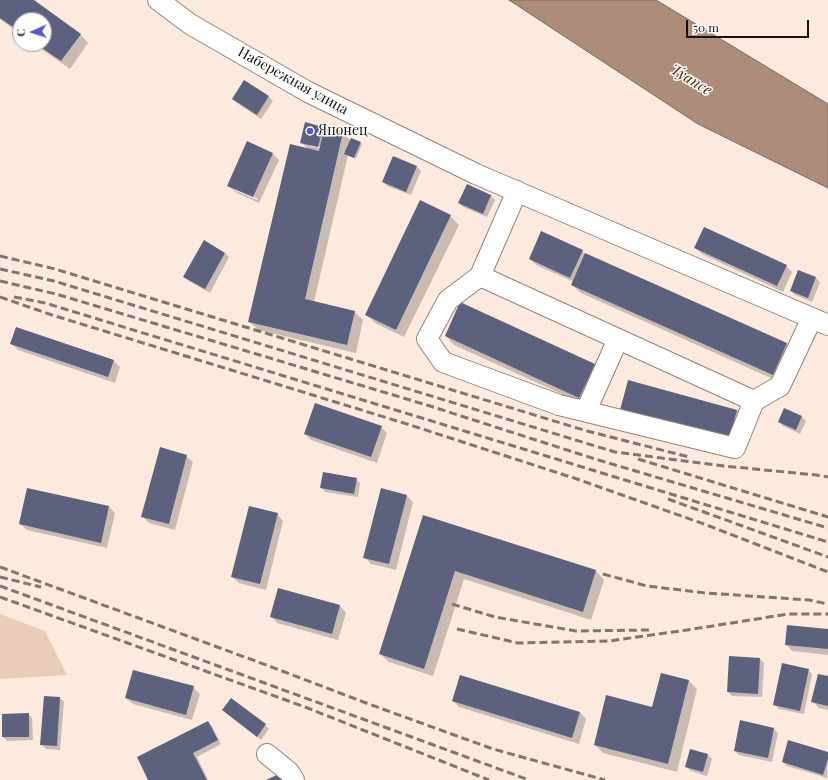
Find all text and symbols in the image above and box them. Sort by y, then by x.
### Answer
north arrow [12,12,52,52]
scale bar [688,12,811,38]
text: 50 m [693,19,719,35]
text: С [13,28,28,37]
street label: Набережная улица [235,44,351,118]
water label: Туапсе [667,61,715,99]
place label: Японец [318,123,368,139]
marker: Японец [305,126,315,136]

